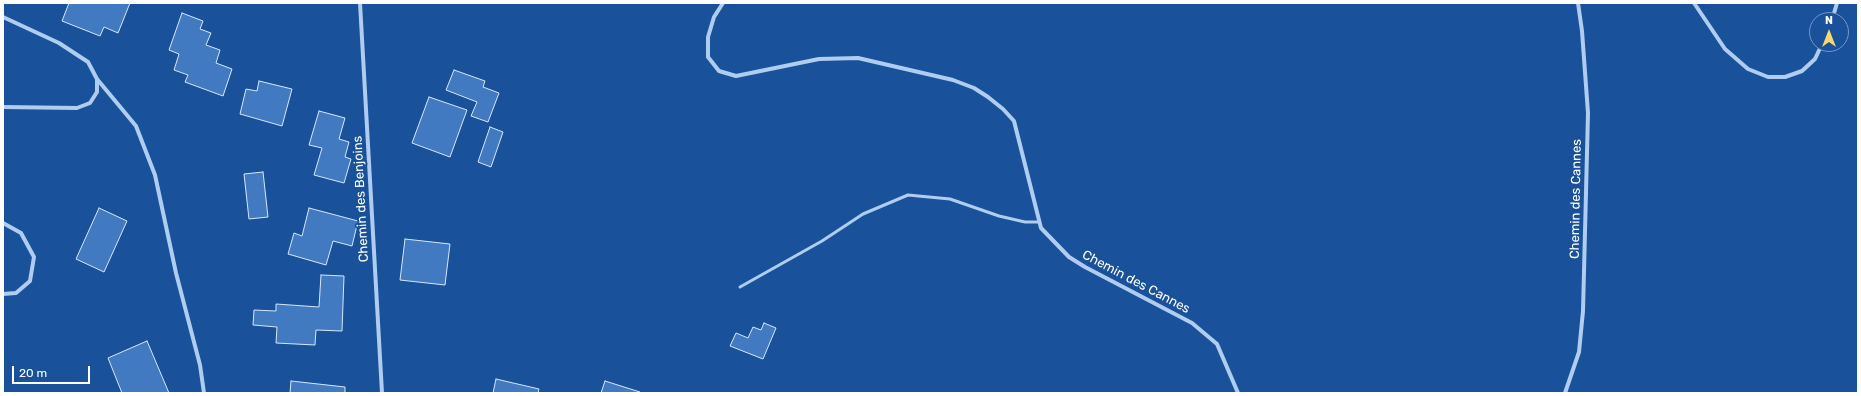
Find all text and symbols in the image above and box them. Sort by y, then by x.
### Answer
north arrow [1809,12,1849,52]
text: N [1825,14,1833,27]
street label: Chemin des Benjoins [350,135,372,263]
street label: Chemin des Cannes [1567,139,1585,259]
street label: Chemin des Cannes [1079,247,1193,317]
scale bar [14,358,92,384]
text: 20 m [19,366,47,380]

